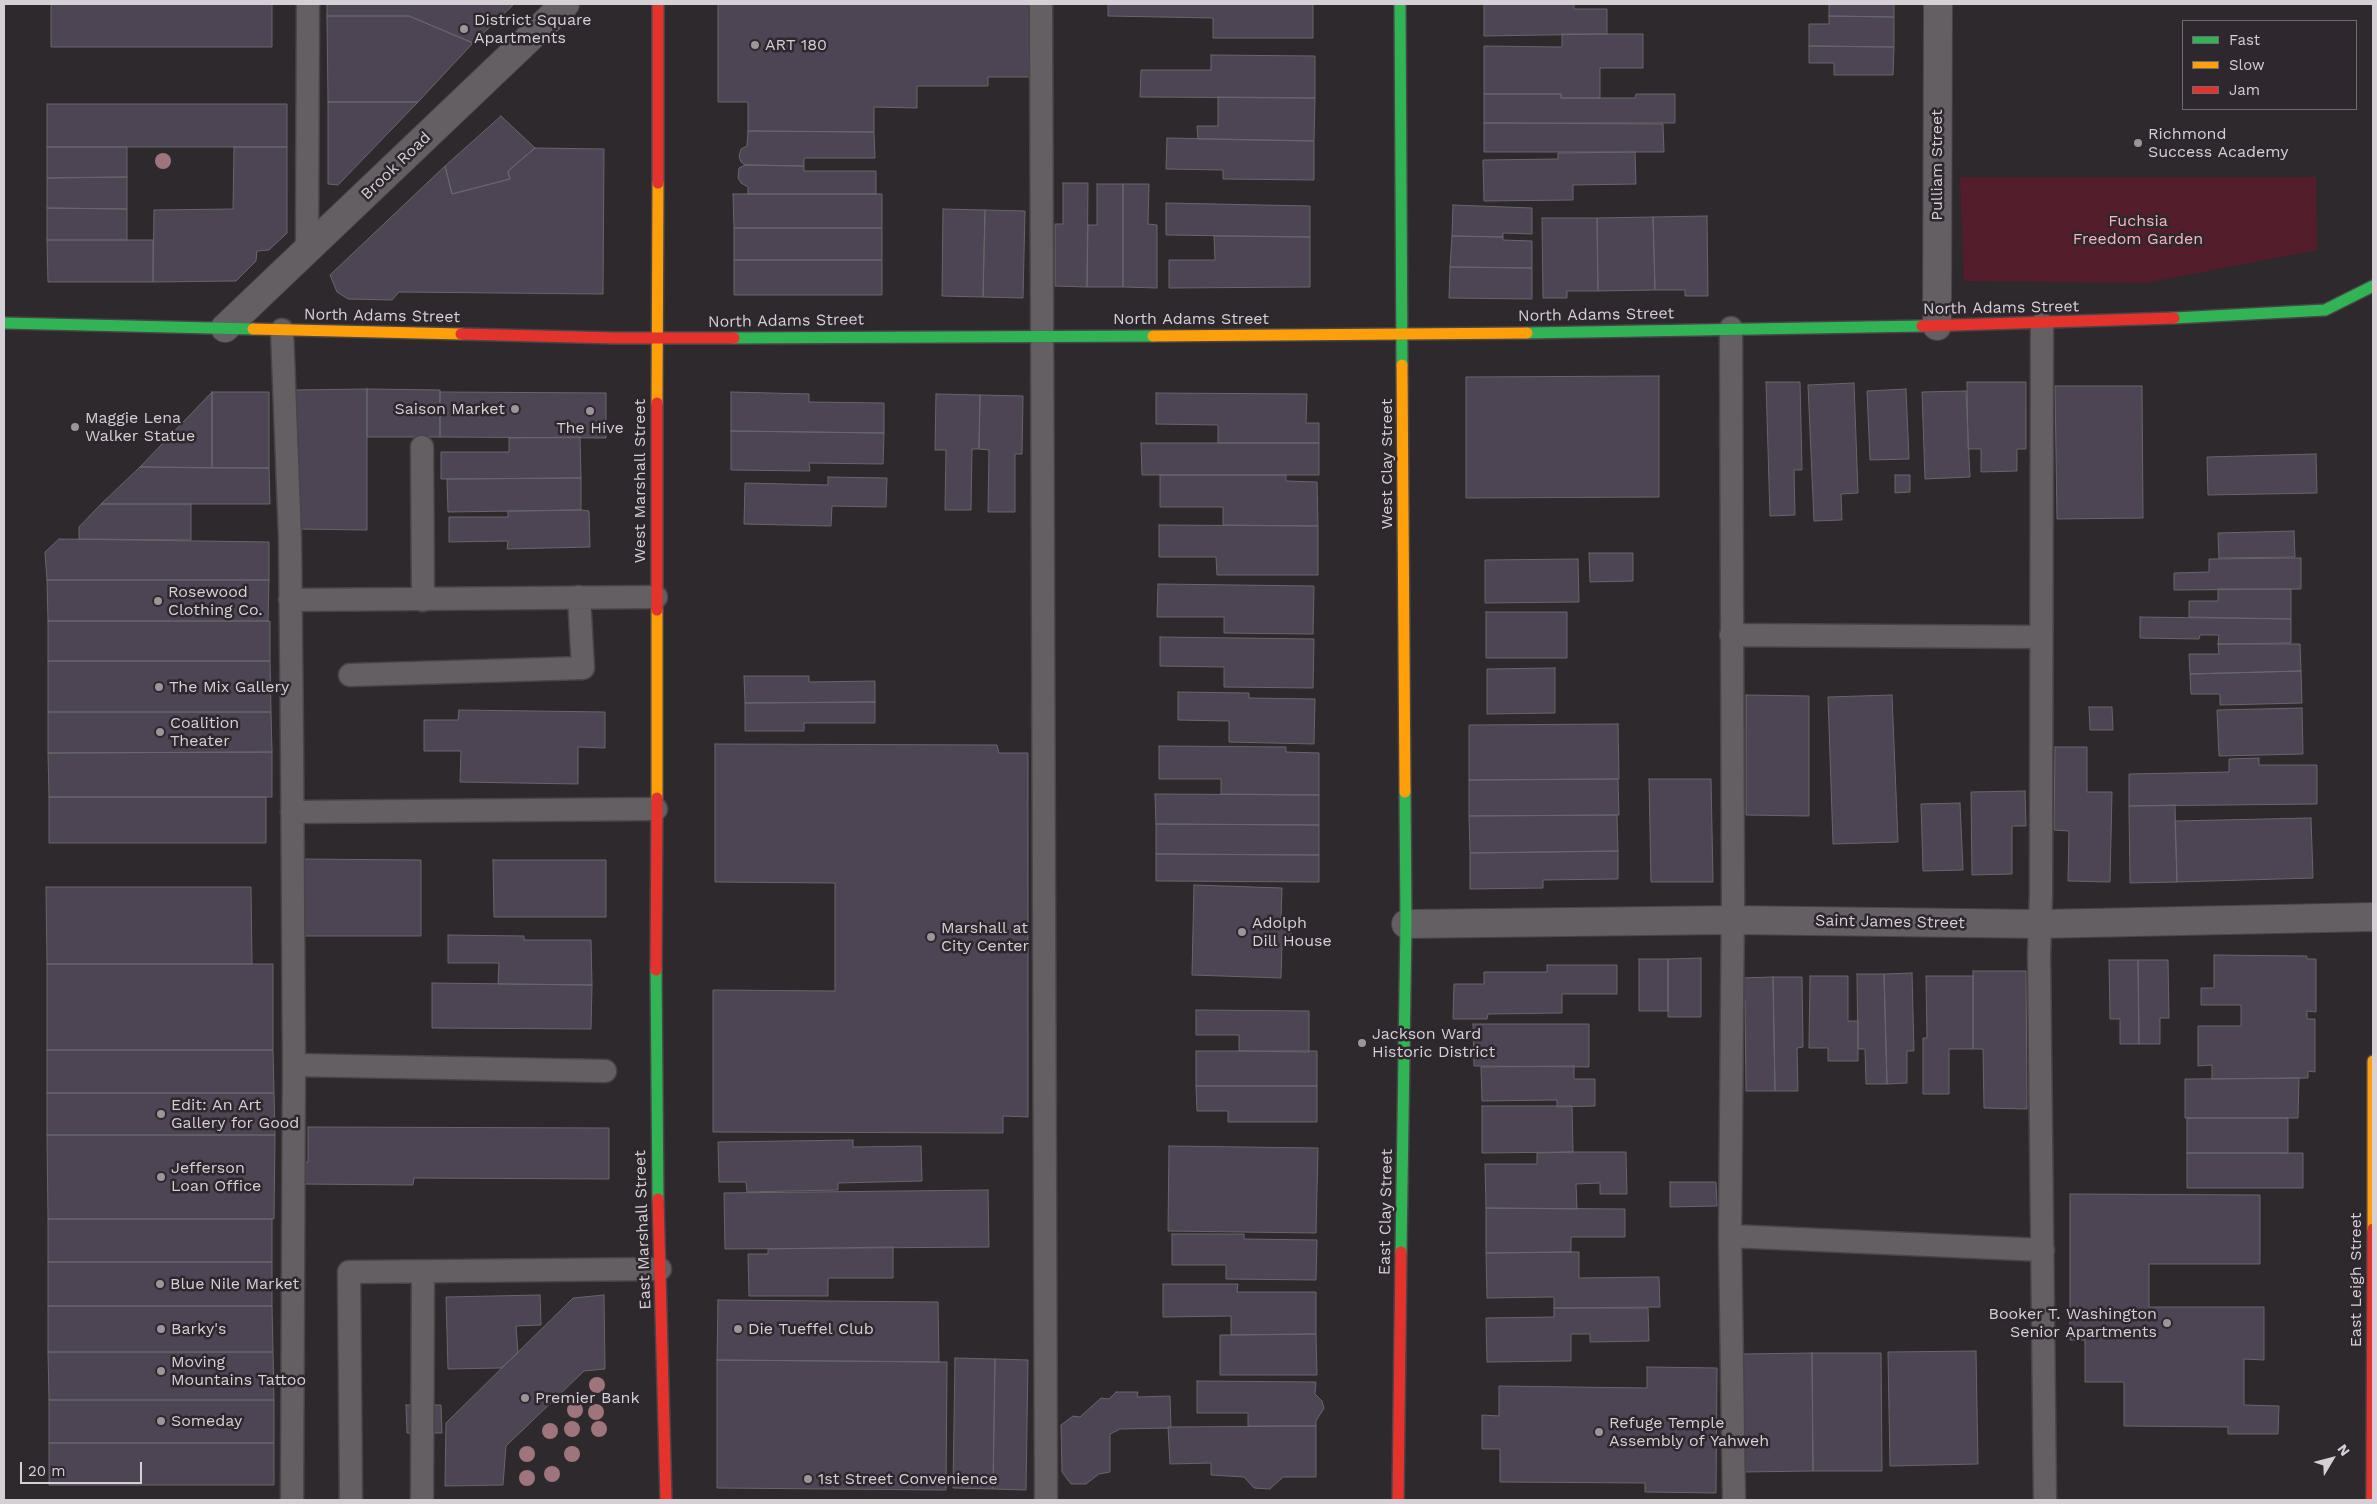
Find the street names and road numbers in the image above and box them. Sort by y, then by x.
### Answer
street label: Pulliam Street [1927,109,1947,221]
street label: Brook Road [357,128,435,204]
street label: North Adams Street [1923,297,2079,319]
street label: North Adams Street [1518,304,1674,326]
street label: North Adams Street [304,305,460,327]
street label: North Adams Street [1113,309,1269,329]
street label: North Adams Street [708,310,864,332]
street label: West Marshall Street [630,399,650,563]
street label: West Clay Street [1377,399,1397,529]
street label: Saint James Street [1815,911,1965,933]
street label: East Clay Street [1375,1149,1397,1275]
street label: East Marshall Street [631,1150,655,1310]
street label: East Leigh Street [2346,1213,2366,1347]

